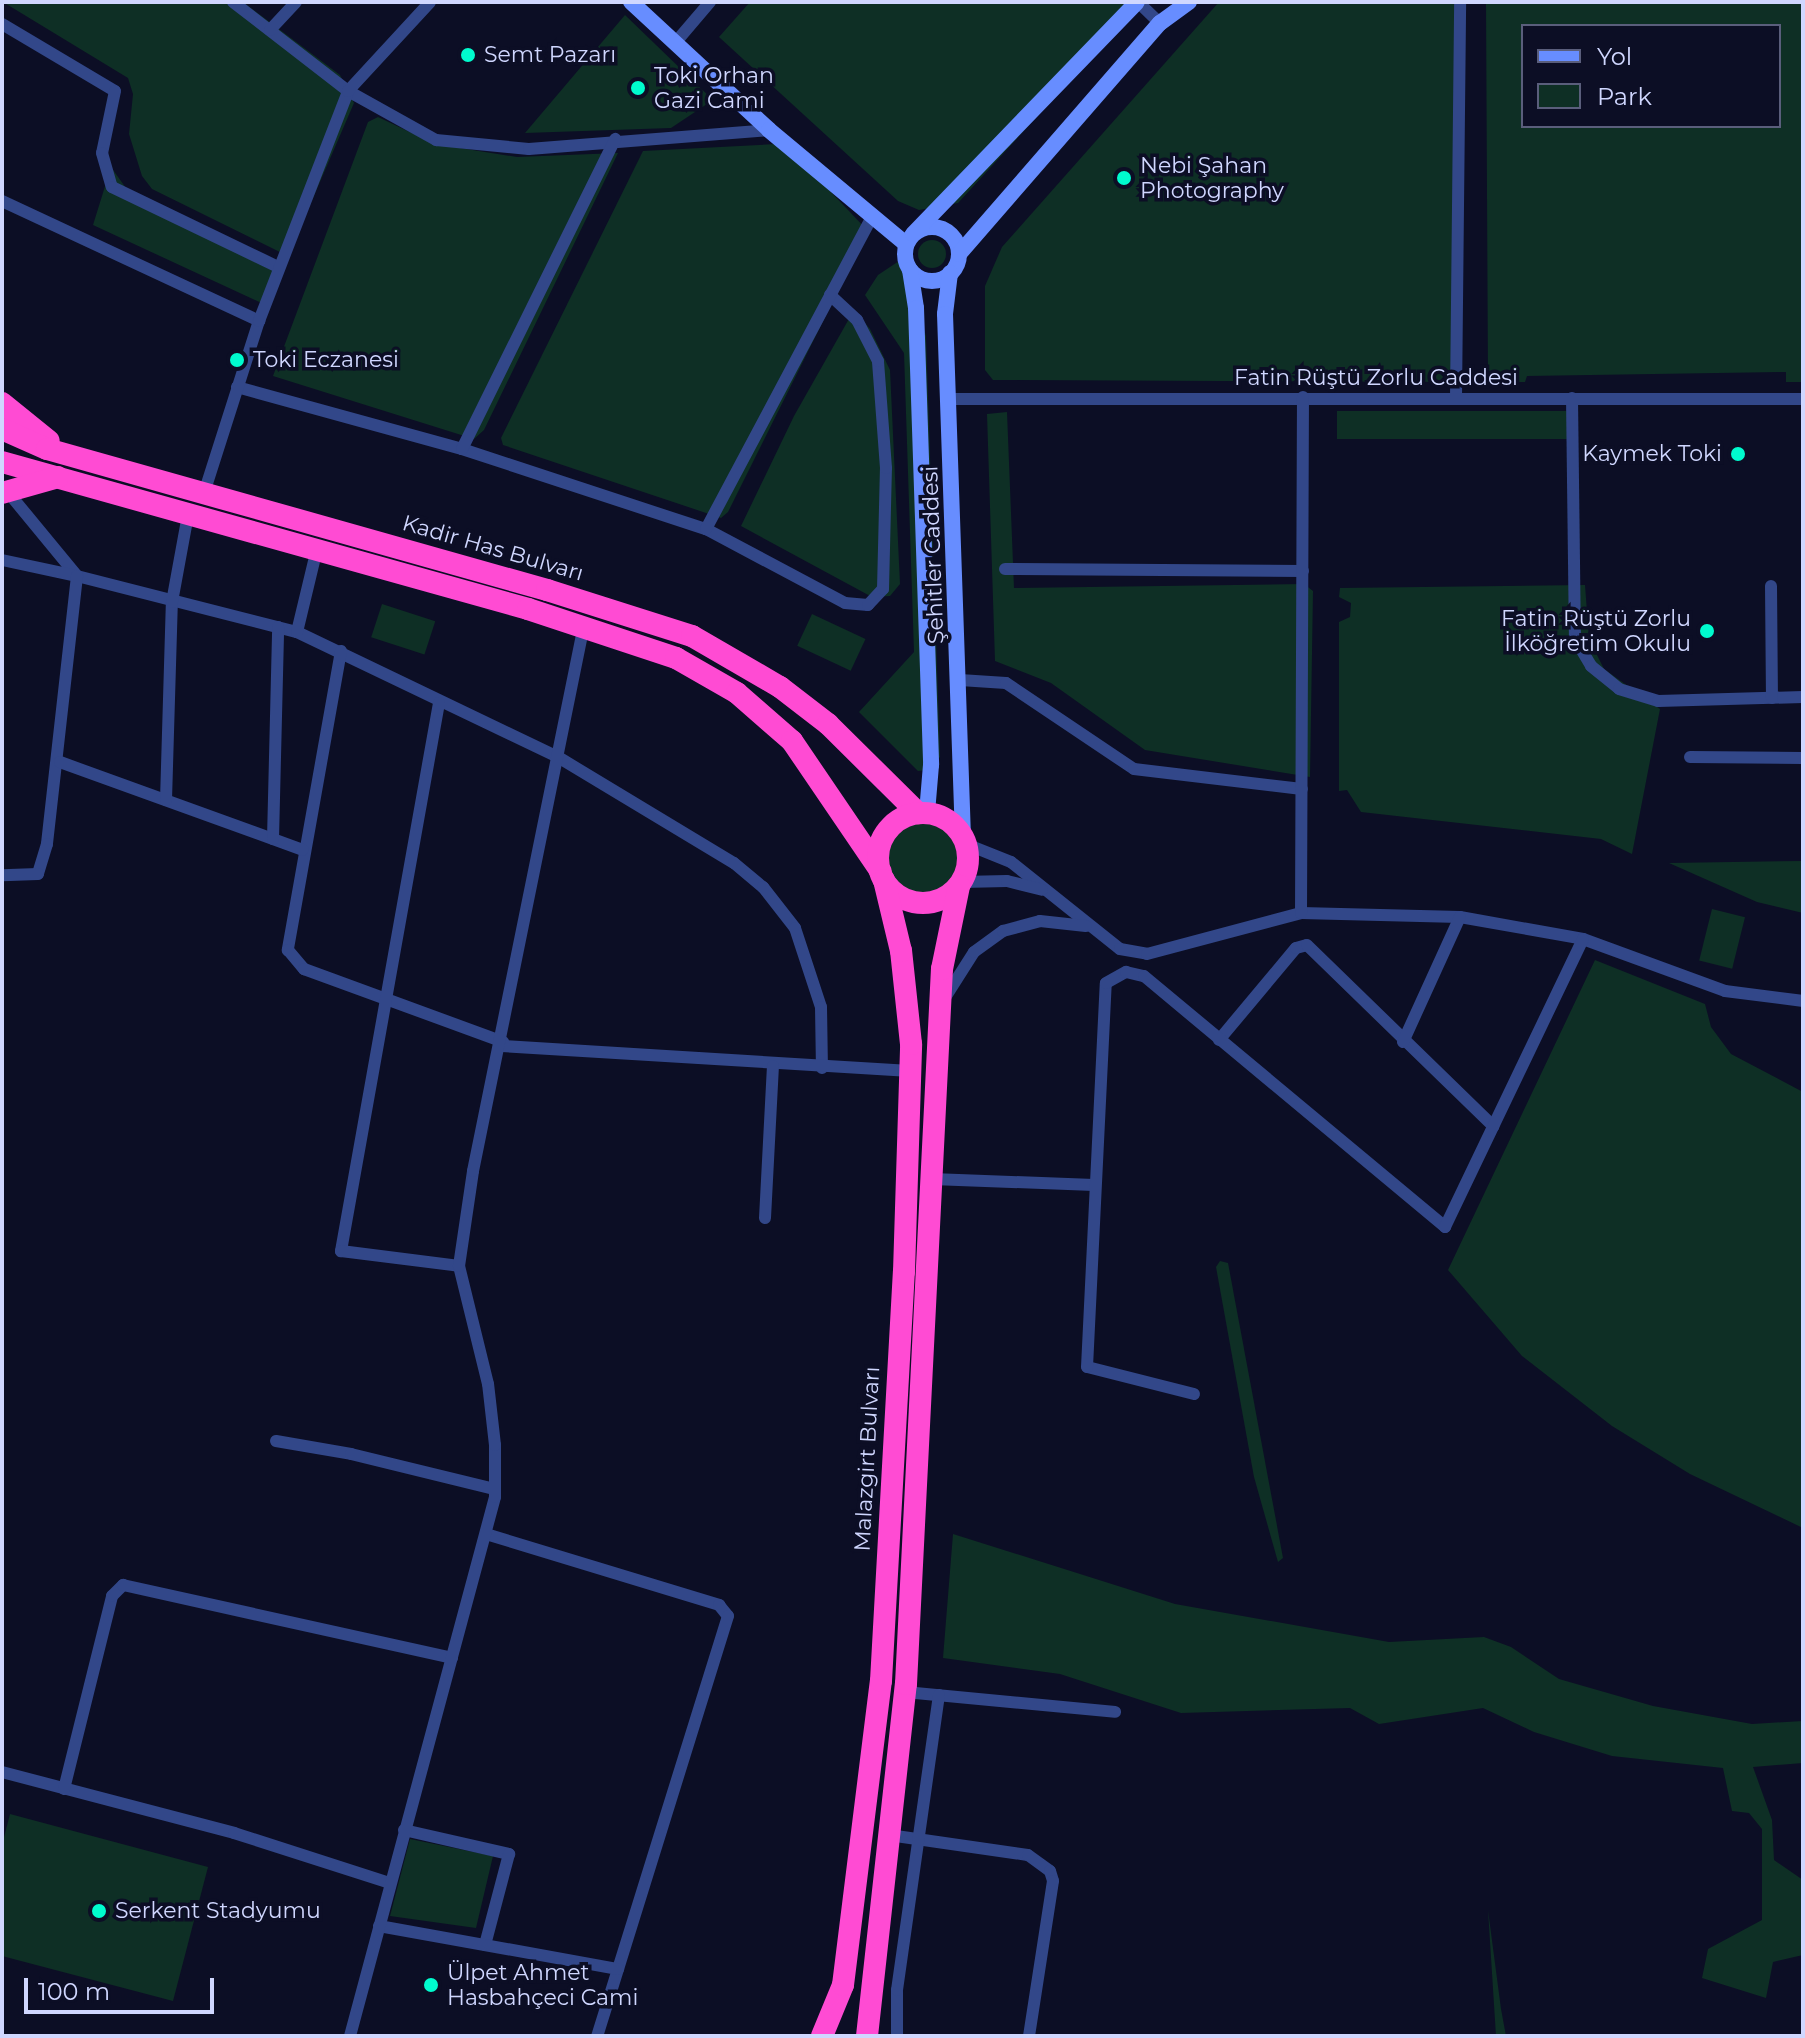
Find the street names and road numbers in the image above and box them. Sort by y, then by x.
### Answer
street label: Fatin Rüştü Zorlu Caddesi [1234,365,1518,391]
street label: Şehitler Caddesi [917,465,949,645]
street label: Kadir Has Bulvarı [399,509,587,587]
street label: Malazgirt Bulvarı [849,1366,885,1552]

